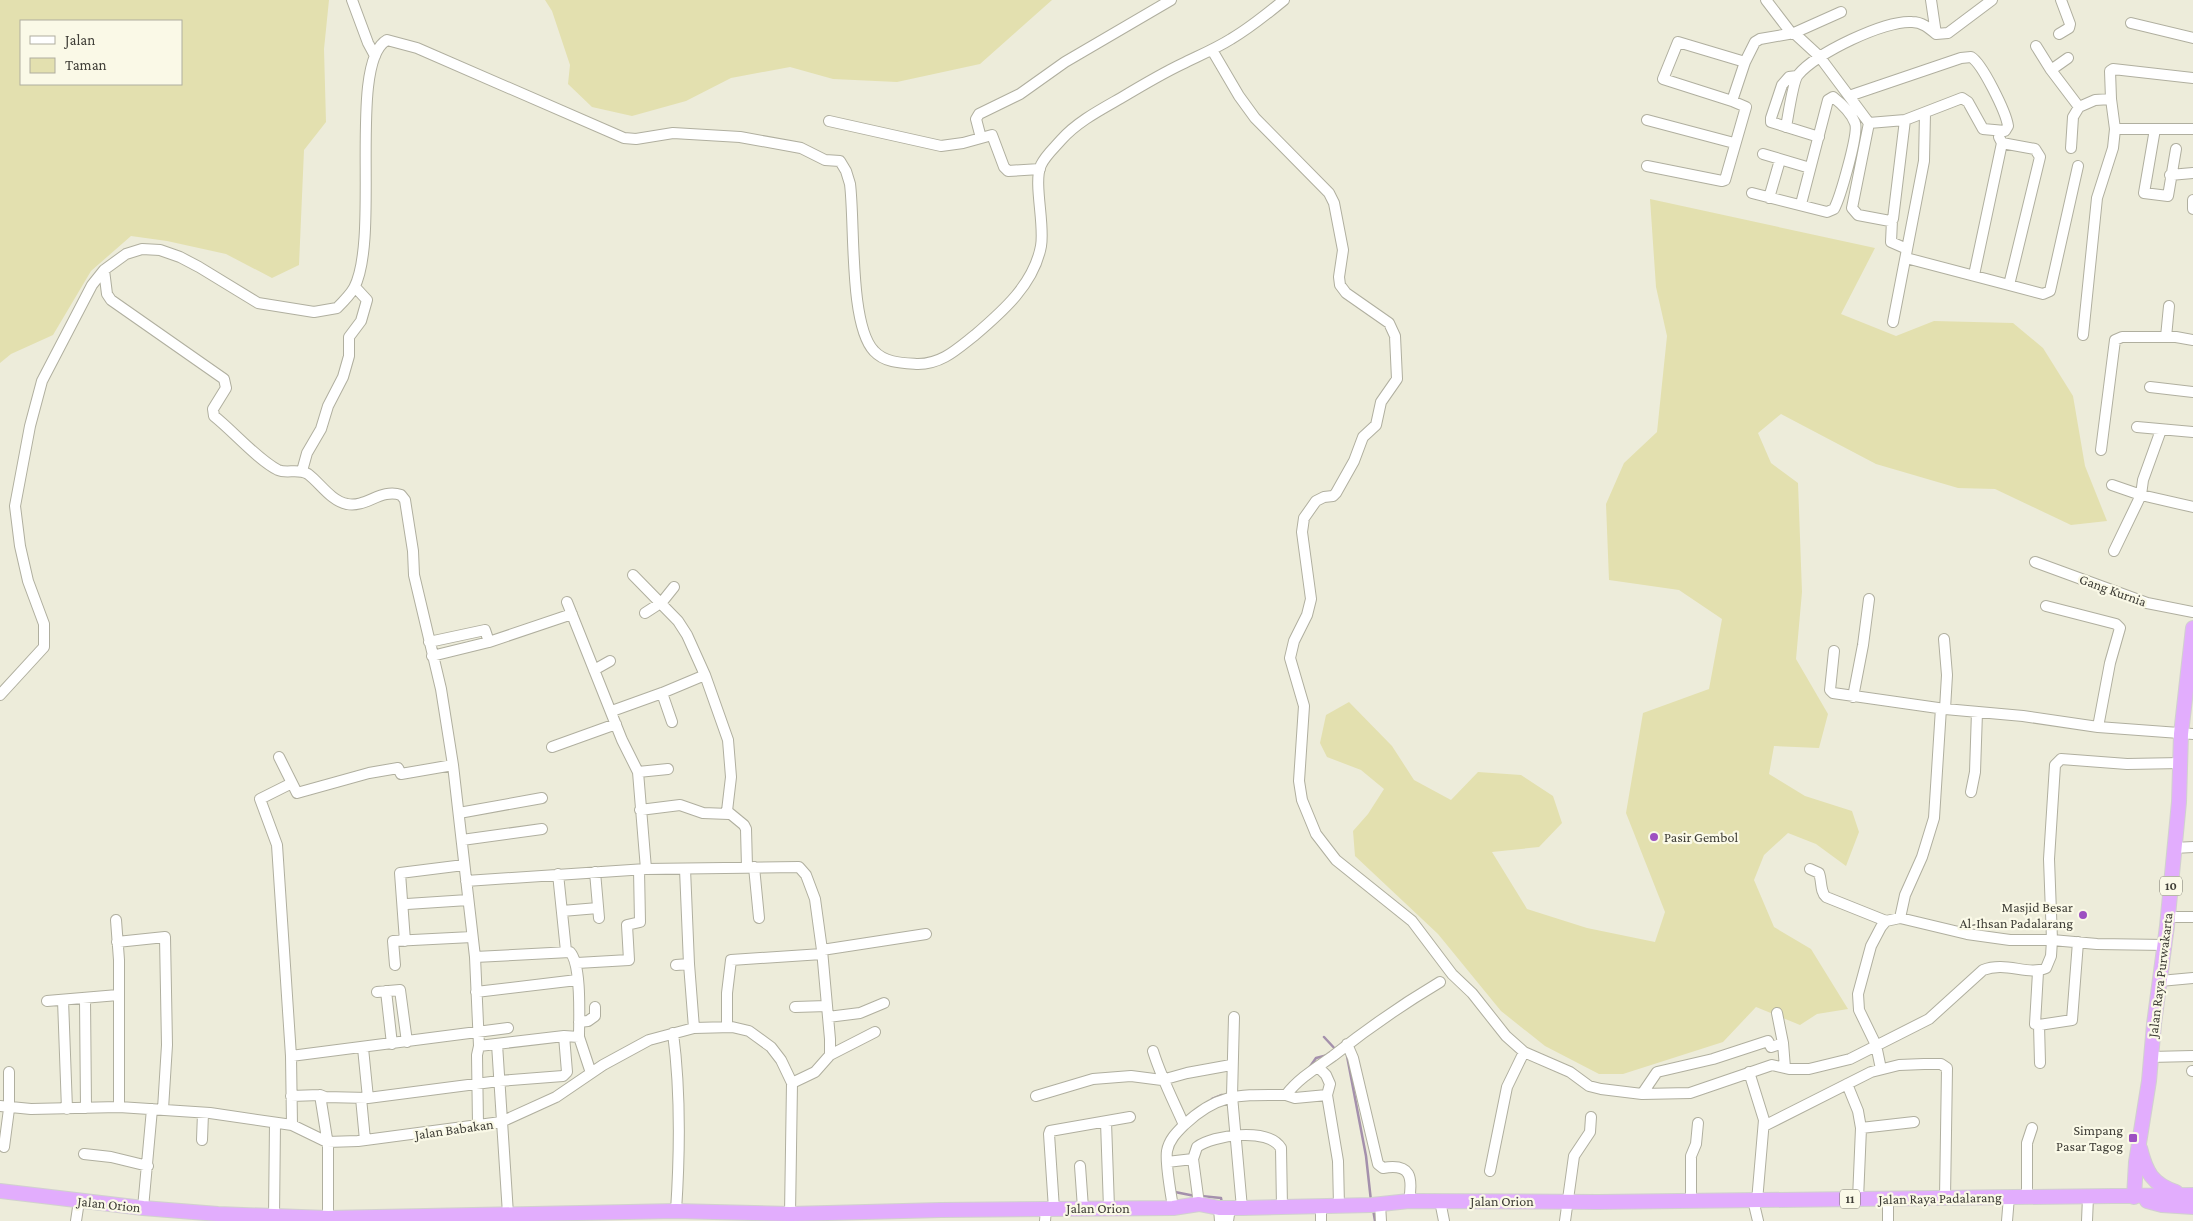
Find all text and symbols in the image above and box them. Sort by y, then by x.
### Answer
legend [20,20,182,85]
text: Jalan [63,32,95,49]
text: Taman [65,57,107,73]
street label: Gang Kurnia [2077,570,2149,610]
place label: Pasir Gembol [1664,829,1738,845]
marker: Pasir Gembol [1648,831,1660,843]
road number: 10 [2160,876,2182,896]
place label: Masjid Besar Al-Ihsan Padalarang [1960,899,2073,931]
marker: Masjid Besar Al-Ihsan Padalarang [2077,909,2089,921]
street label: Jalan Raya Purwakarta [2144,911,2176,1040]
street label: Jalan Babakan [412,1115,495,1143]
place label: Simpang Pasar Tagog [2056,1122,2123,1154]
marker: Simpang Pasar Tagog [2127,1132,2139,1144]
street label: Jalan Raya Padalarang [1876,1189,2002,1207]
road number: 11 [1840,1190,1860,1208]
street label: Jalan Orion [75,1193,142,1215]
street label: Jalan Orion [1468,1193,1534,1209]
street label: Jalan Orion [1064,1200,1130,1216]

